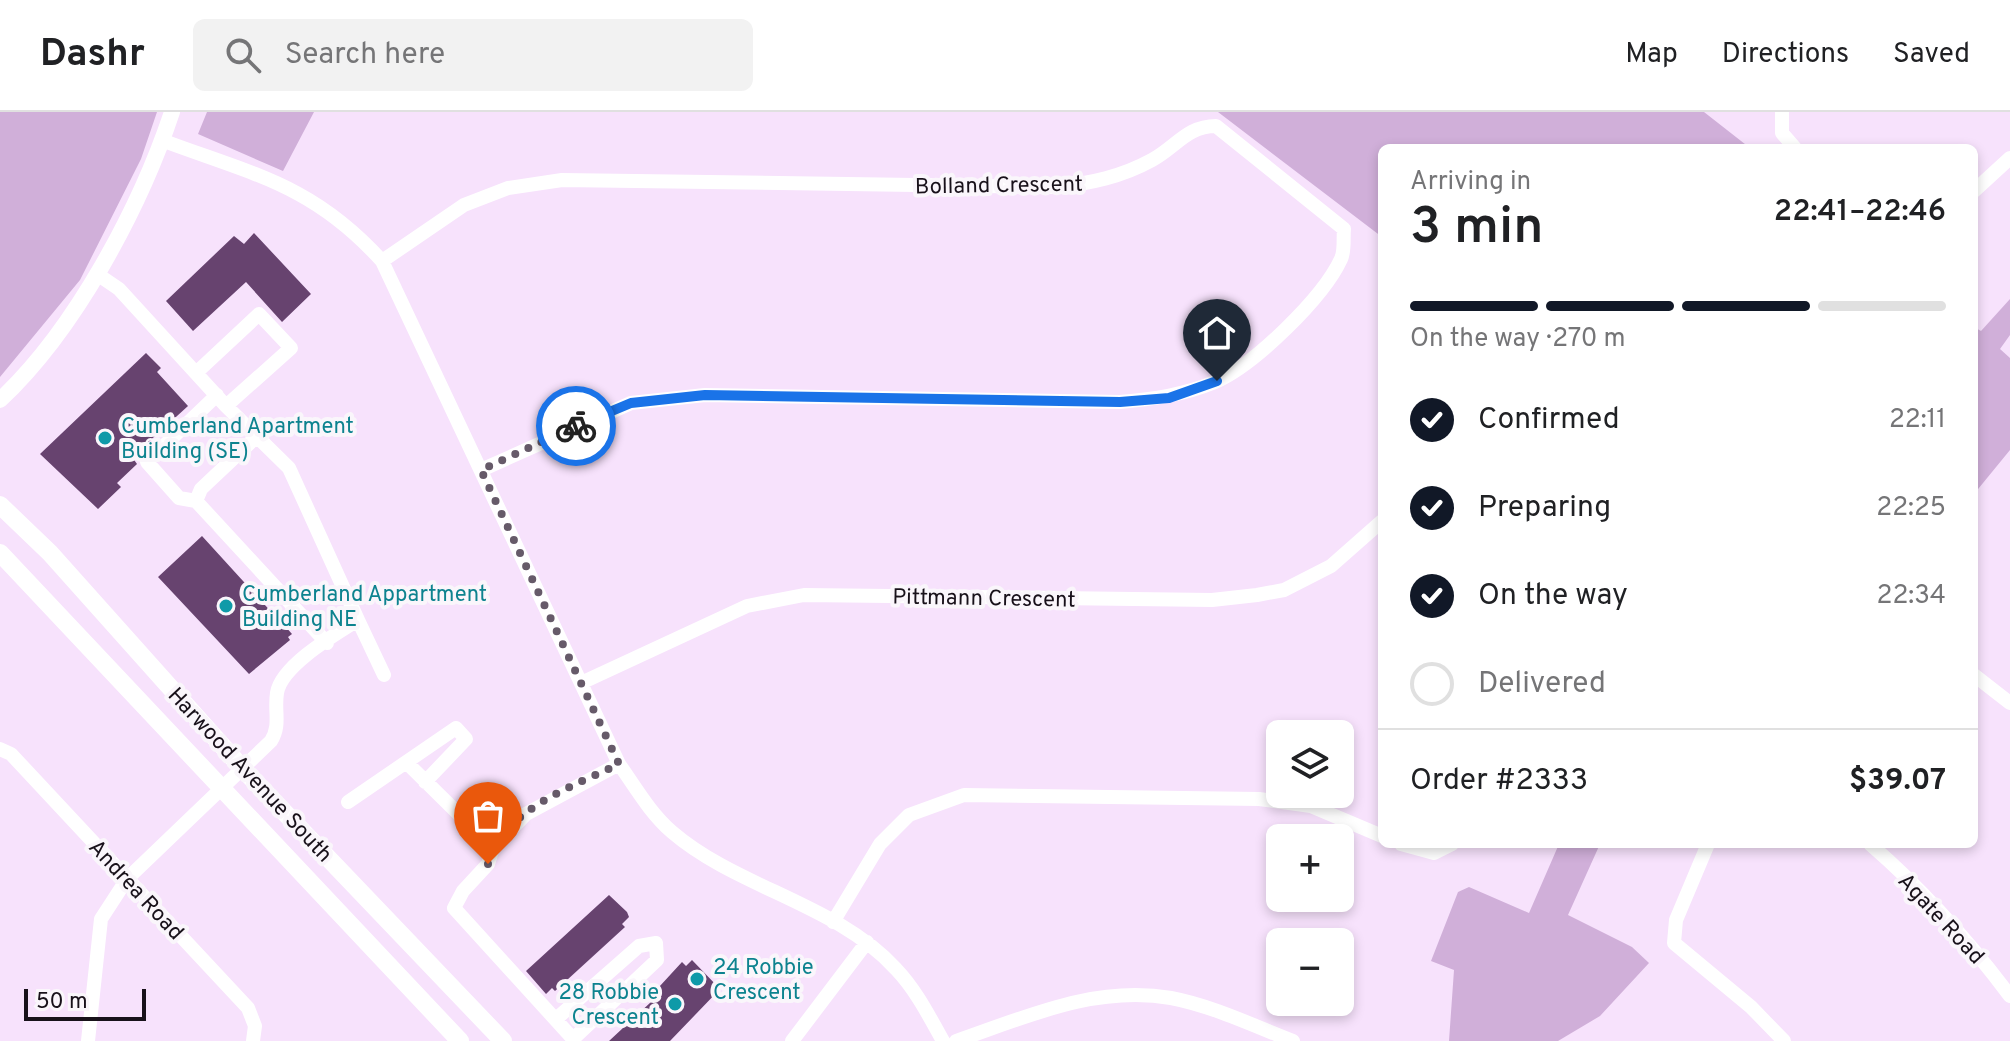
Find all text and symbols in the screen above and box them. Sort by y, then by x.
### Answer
search box [193,19,753,91]
text: Dashr [40,31,145,80]
icon: search [221,33,265,77]
text: Search here [285,37,445,74]
text: Map [1625,37,1678,73]
text: Directions [1722,37,1849,73]
text: Saved [1893,37,1970,73]
text: Arriving in [1410,166,1531,199]
street label: Bolland Crescent [915,172,1083,201]
text: 22:41–22:46 [1774,194,1946,231]
text: 3 min [1410,196,1543,262]
pin [1183,299,1251,381]
icon: home [1195,311,1239,355]
text: On the way · 270 m [1410,323,1625,356]
courier [536,386,616,466]
icon: check [1410,398,1454,442]
text: Confirmed [1478,402,1620,439]
icon: bike [554,404,598,448]
text: 22:11 [1889,404,1946,437]
place label: Cumberland Apartment Building (SE) [121,414,354,466]
marker: Cumberland Apartment Building (SE) [96,429,114,447]
icon: check [1410,486,1454,530]
text: Preparing [1478,490,1611,527]
text: 22:25 [1876,492,1946,525]
icon: check [1410,574,1454,618]
text: On the way [1478,578,1628,615]
text: 22:34 [1877,580,1946,613]
place label: Cumberland Appartment Building NE [242,582,487,634]
street label: Pittmann Crescent [892,584,1076,615]
marker: Cumberland Appartment Building NE [217,597,235,615]
text: Delivered [1478,666,1606,703]
street label: Harwood Avenue South [161,683,337,869]
map controls [1266,720,1354,1016]
button: layers [1266,720,1354,808]
text: Order #2333 [1410,763,1588,800]
text: $39.07 [1849,763,1946,800]
pin [454,782,522,864]
icon: bag [466,794,510,838]
button: + [1266,824,1354,912]
street label: Andrea Road [82,835,189,947]
street label: Agate Road [1891,869,1989,971]
button: − [1266,928,1354,1016]
place label: 24 Robbie Crescent [713,955,814,1007]
marker: 24 Robbie Crescent [688,970,706,988]
place label: 28 Robbie Crescent [558,980,659,1032]
scale bar [24,985,146,1021]
text: 50 m [36,989,88,1016]
marker: 28 Robbie Crescent [666,995,684,1013]

